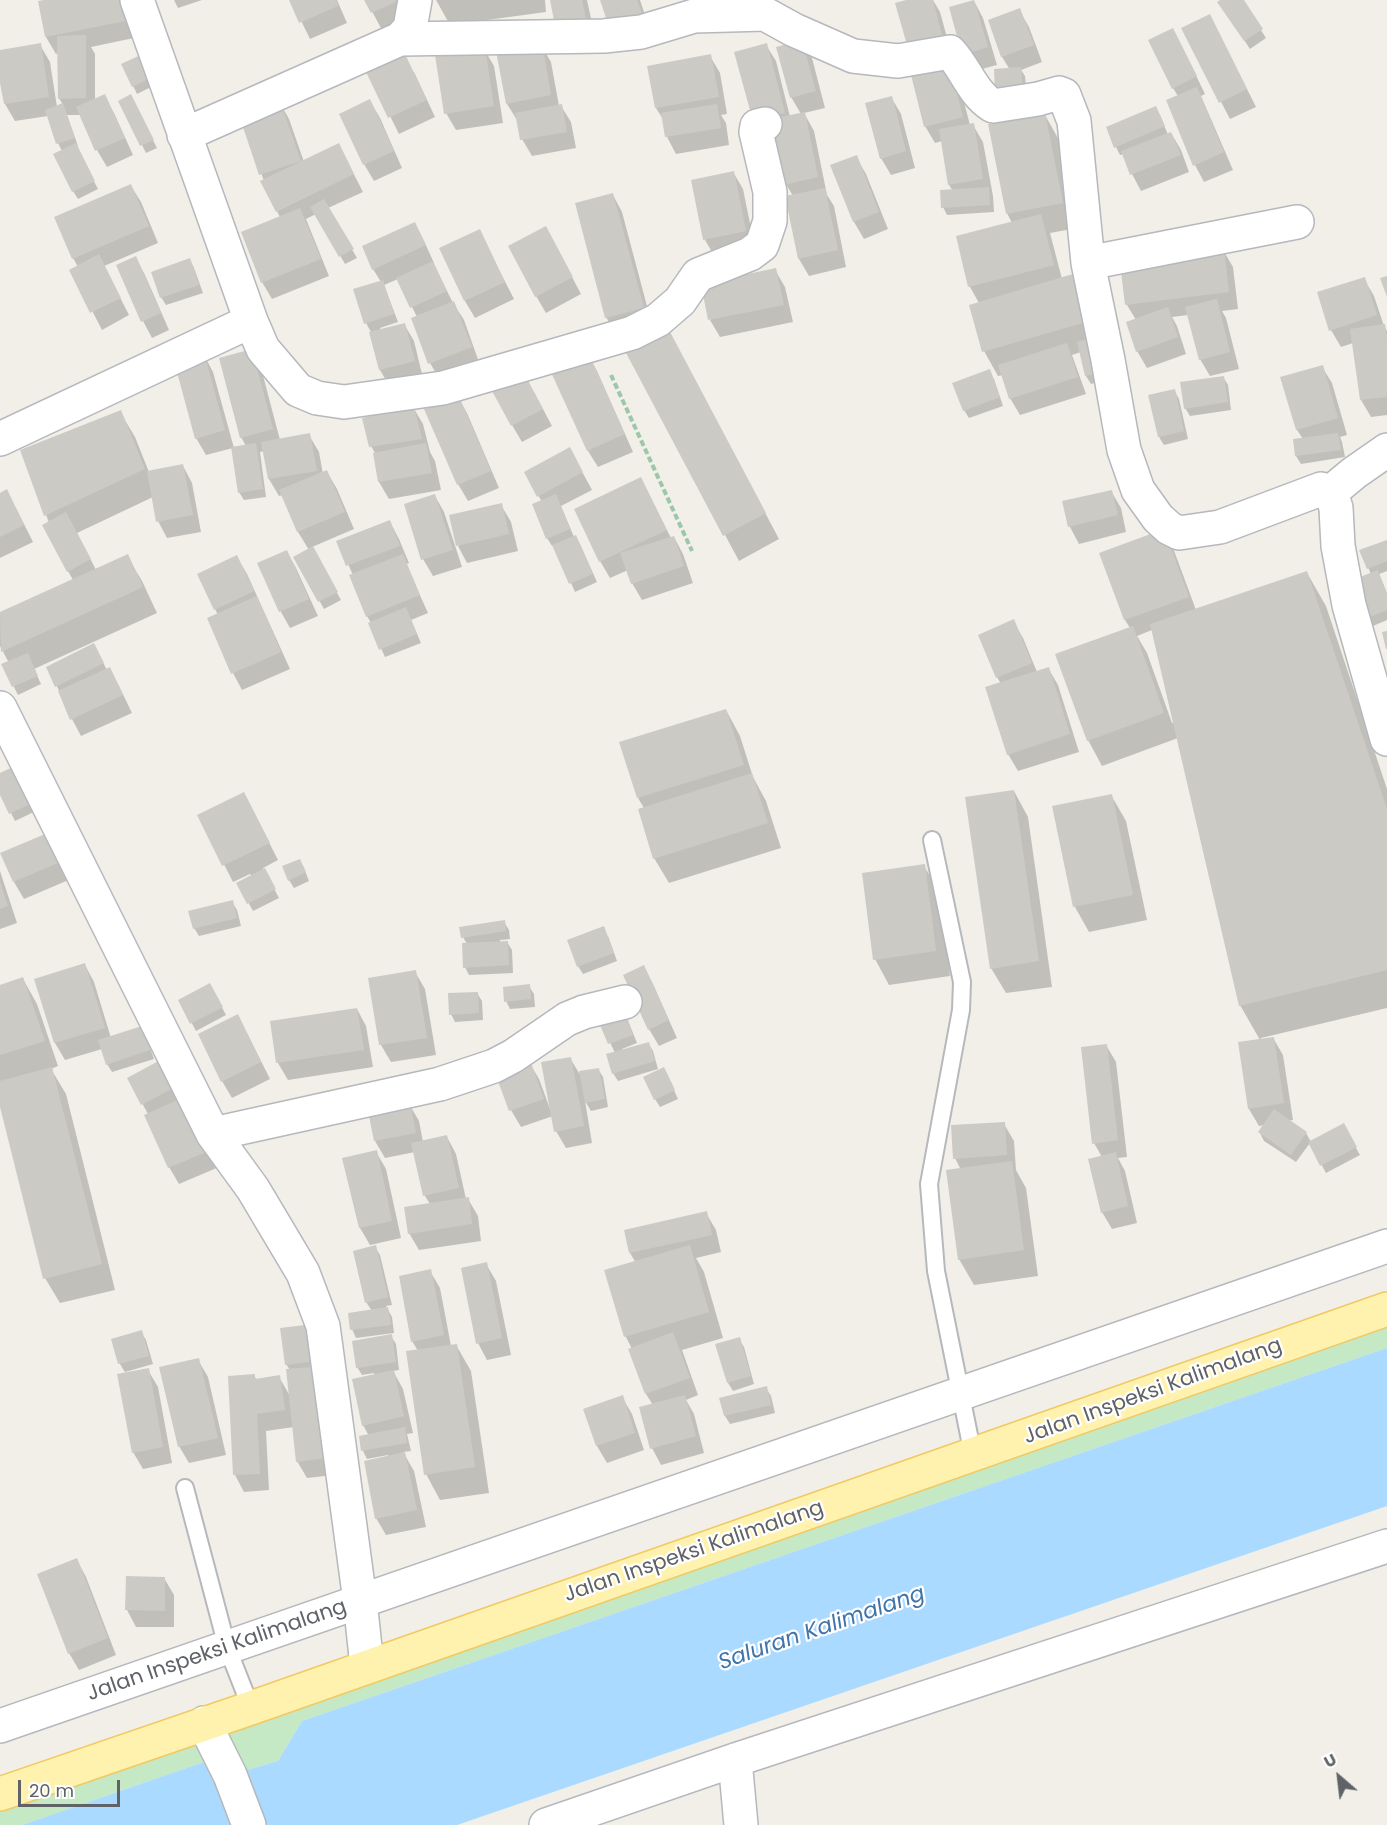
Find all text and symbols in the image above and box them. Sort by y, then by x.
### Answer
street label: Jalan Inspeksi Kalimalang [1020,1333,1286,1451]
street label: Jalan Inspeksi Kalimalang [561,1496,827,1608]
water label: Saluran Kalimalang [715,1581,929,1677]
street label: Jalan Inspeksi Kalimalang [84,1595,350,1707]
north arrow [1309,1747,1369,1807]
text: U [1320,1748,1341,1773]
scale bar [21,1768,123,1806]
text: 20 m [29,1778,74,1803]

